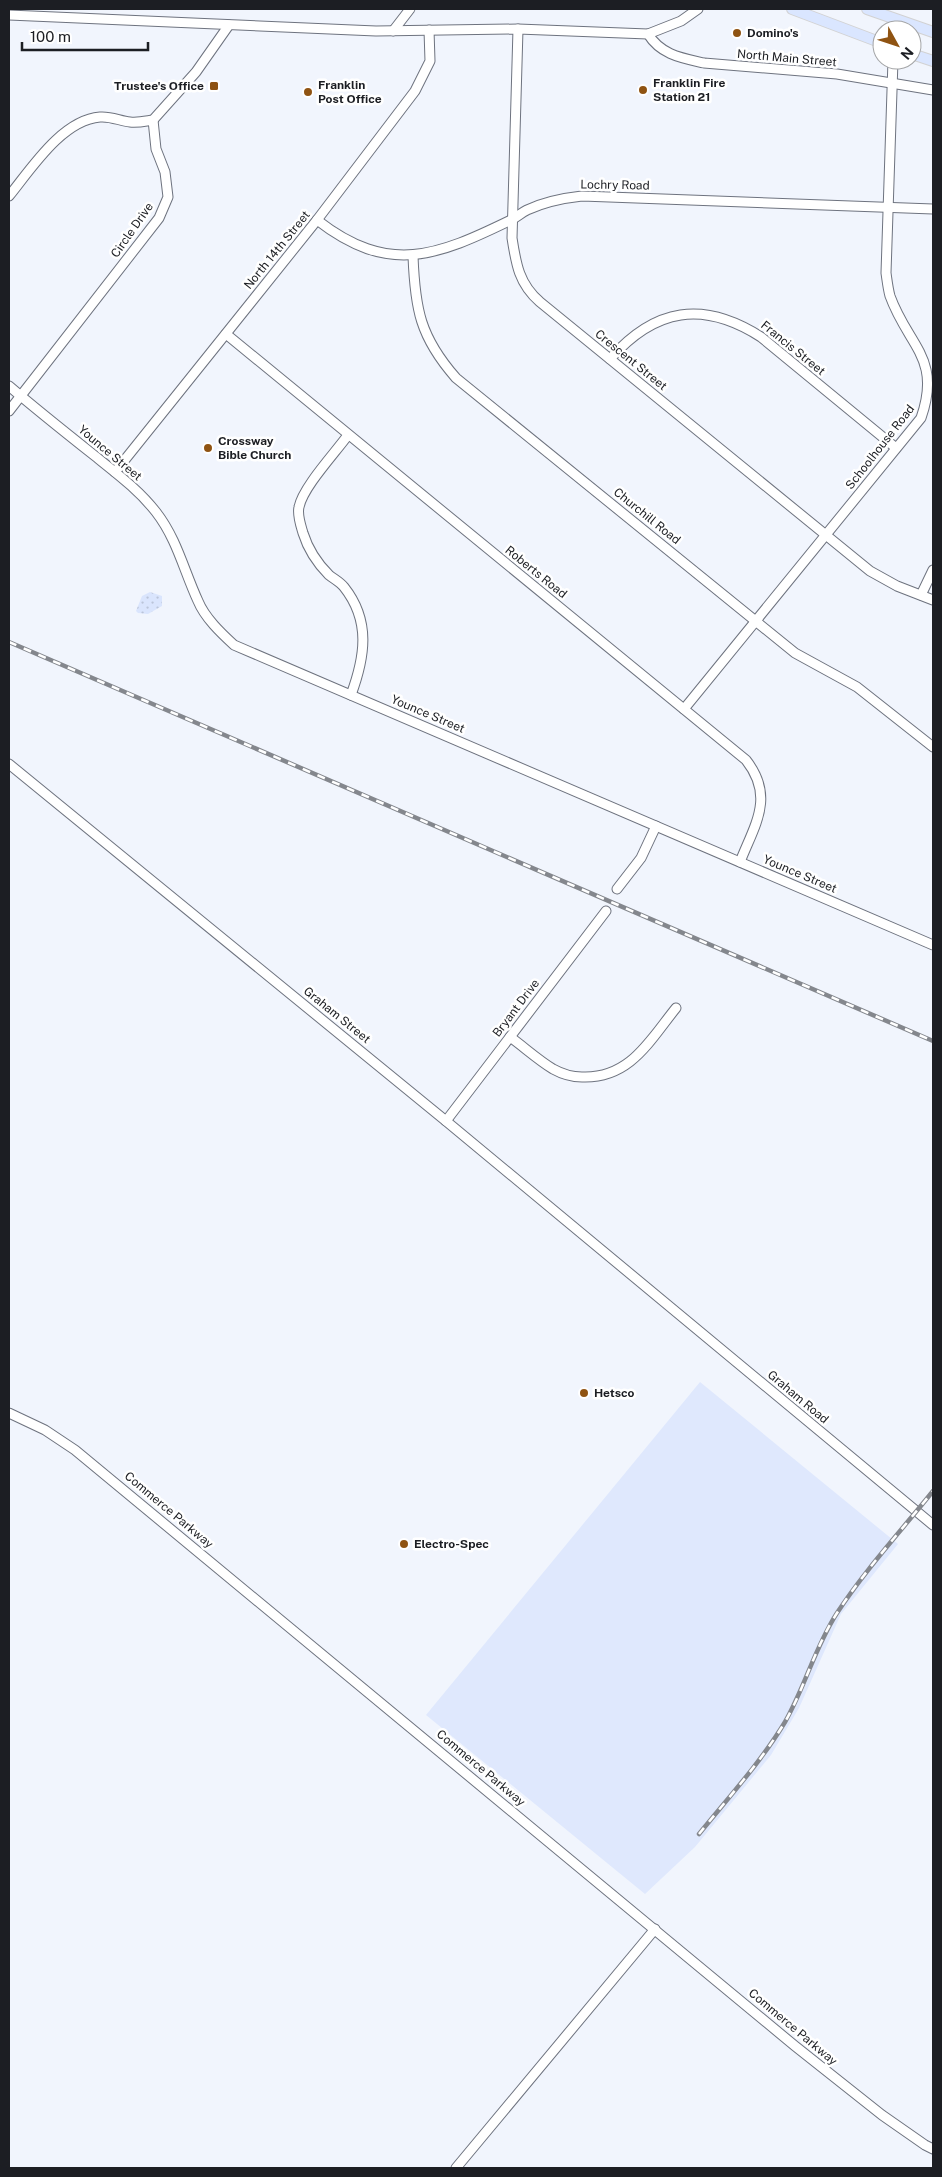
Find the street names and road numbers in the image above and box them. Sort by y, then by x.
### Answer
street label: North Main Street [737,47,838,69]
street label: Lochry Road [580,177,650,193]
street label: Circle Drive [108,200,156,260]
street label: North 14th Street [241,208,313,292]
street label: Francis Street [758,318,828,378]
street label: Crescent Street [592,327,670,393]
street label: Schoolhouse Road [843,402,917,492]
street label: Younce Street [75,422,145,484]
street label: Churchill Road [611,485,683,547]
street label: Roberts Road [502,543,570,601]
street label: Younce Street [389,692,467,736]
street label: Younce Street [761,852,839,896]
street label: Bryant Drive [490,976,542,1040]
street label: Graham Street [301,984,373,1046]
street label: Graham Road [765,1367,831,1427]
street label: Commerce Parkway [122,1469,217,1551]
street label: Commerce Parkway [434,1727,529,1809]
street label: Commerce Parkway [746,1986,841,2068]

